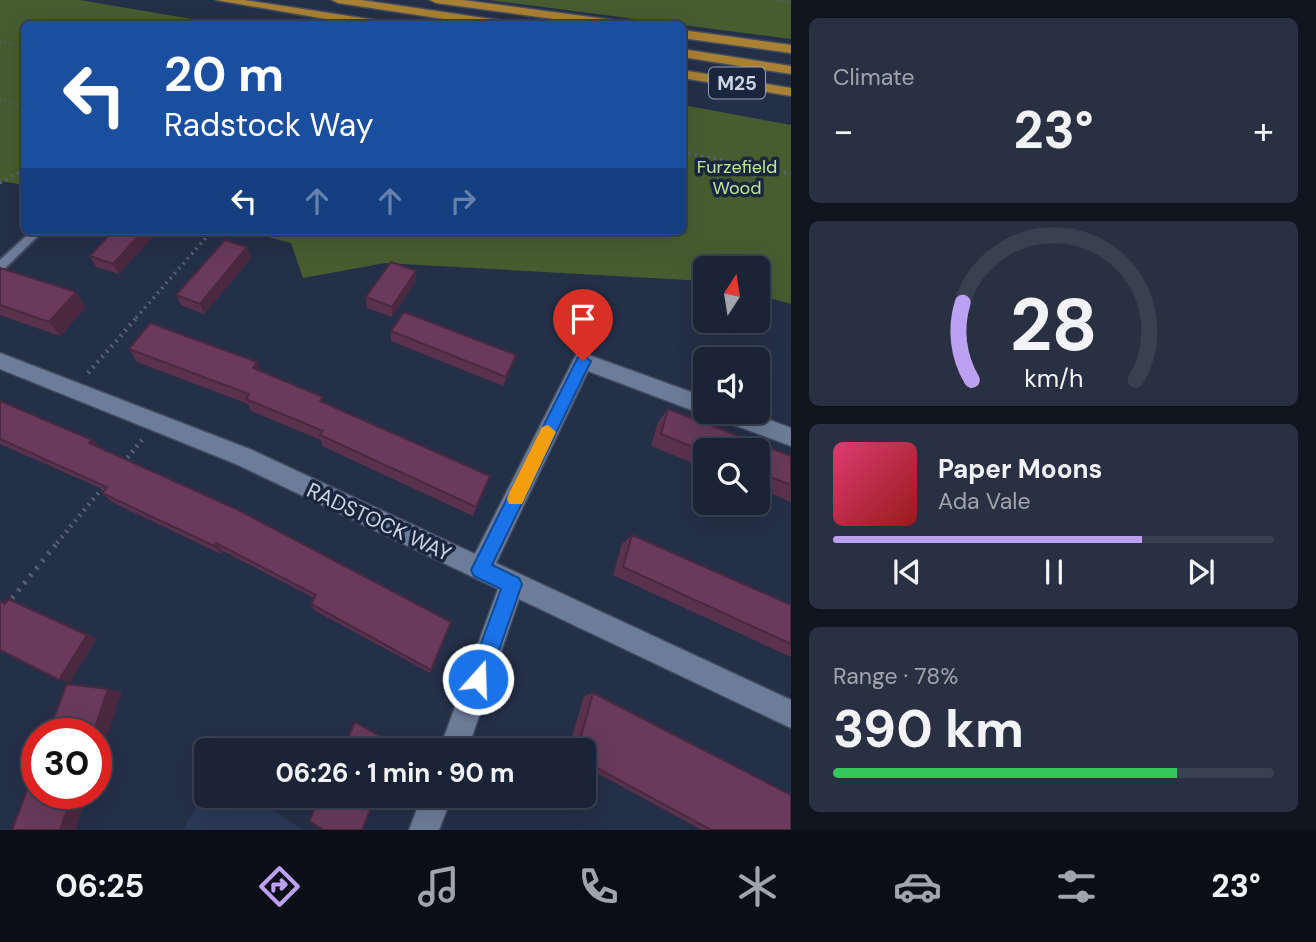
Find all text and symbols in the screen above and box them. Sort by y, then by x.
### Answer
text: 20 m [164,42,284,106]
icon: left [49,49,140,140]
text: Climate [833,62,915,92]
road number: M25 [709,68,765,99]
text: 23° [1013,96,1094,164]
text: Radstock Way [164,104,374,146]
text: − [833,106,854,156]
text: + [1253,106,1274,156]
park label: Furzefield Wood [697,155,777,200]
icon: left [225,182,263,220]
icon: ahead [298,182,336,220]
icon: ahead [371,182,409,220]
icon: right [444,182,482,220]
north arrow [693,256,770,332]
map controls [693,256,770,515]
text: 28 [1010,278,1097,373]
pin [553,289,613,361]
icon: arrive [564,300,602,338]
button: sound [693,347,770,424]
text: km/h [1024,361,1083,394]
button: search [693,438,770,515]
text: Paper Moons [938,452,1102,486]
street label: RADSTOCK WAY [302,476,456,568]
text: Ada Vale [938,486,1031,516]
icon: previous [888,553,926,591]
icon: pause [1035,553,1073,591]
icon: next [1182,553,1220,591]
position arrow [441,642,515,716]
text: Range · 78% [833,661,958,691]
text: 390 km [833,695,1024,763]
speed limit sign: 30 [21,718,112,809]
text: 06:26 · 1 min · 90 m [275,756,515,790]
icon: directions [255,862,304,911]
icon: music [414,862,463,911]
icon: phone [574,862,623,911]
icon: climate [733,862,782,911]
icon: car [893,862,942,911]
icon: filters [1052,862,1101,911]
text: 06:25 [55,865,145,907]
text: 23° [1211,865,1261,907]

